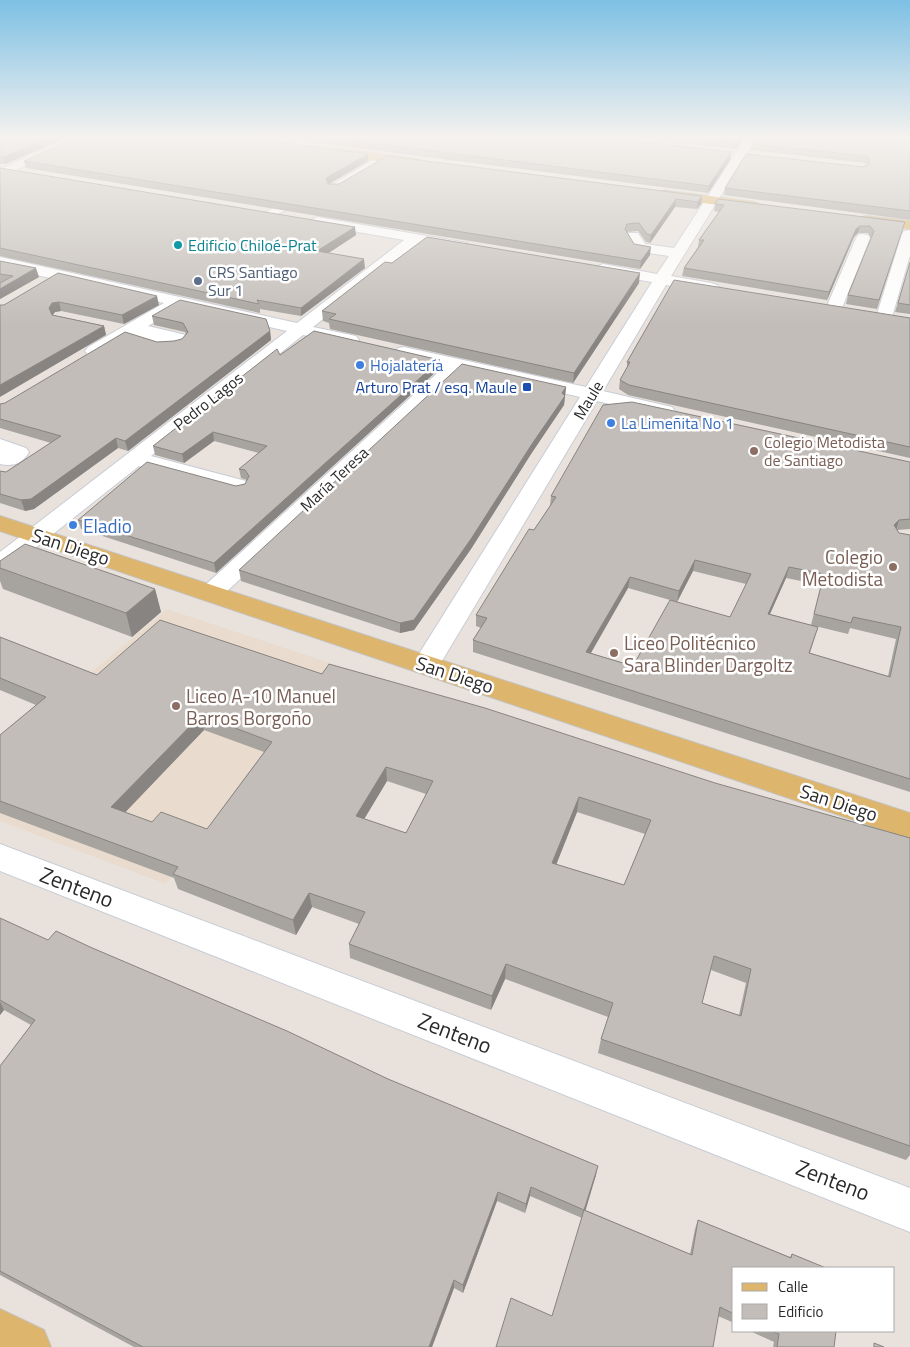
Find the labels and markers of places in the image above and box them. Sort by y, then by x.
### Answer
place label: Edificio Chiloé-Prat [188,233,317,257]
marker: Edificio Chiloé-Prat [172,239,184,251]
place label: CRS Santiago Sur 1 [208,260,298,302]
marker: CRS Santiago Sur 1 [192,275,204,287]
place label: Hojalatería [370,353,443,377]
marker: Hojalatería [354,359,366,371]
place label: Arturo Prat / esq. Maule [356,375,517,399]
marker: Arturo Prat / esq. Maule [521,381,533,393]
place label: La Limeñita No 1 [621,411,734,435]
marker: La Limeñita No 1 [605,417,617,429]
place label: Colegio Metodista de Santiago [764,430,885,472]
marker: Colegio Metodista de Santiago [748,445,760,457]
place label: Eladio [83,511,132,540]
marker: Eladio [67,519,79,531]
place label: Colegio Metodista [802,542,883,593]
marker: Colegio Metodista [887,561,899,573]
place label: Liceo Politécnico Sara Blinder Dargoltz [624,628,793,679]
marker: Liceo Politécnico Sara Blinder Dargoltz [608,647,620,659]
place label: Liceo A-10 Manuel Barros Borgoño [186,681,336,732]
marker: Liceo A-10 Manuel Barros Borgoño [170,700,182,712]

